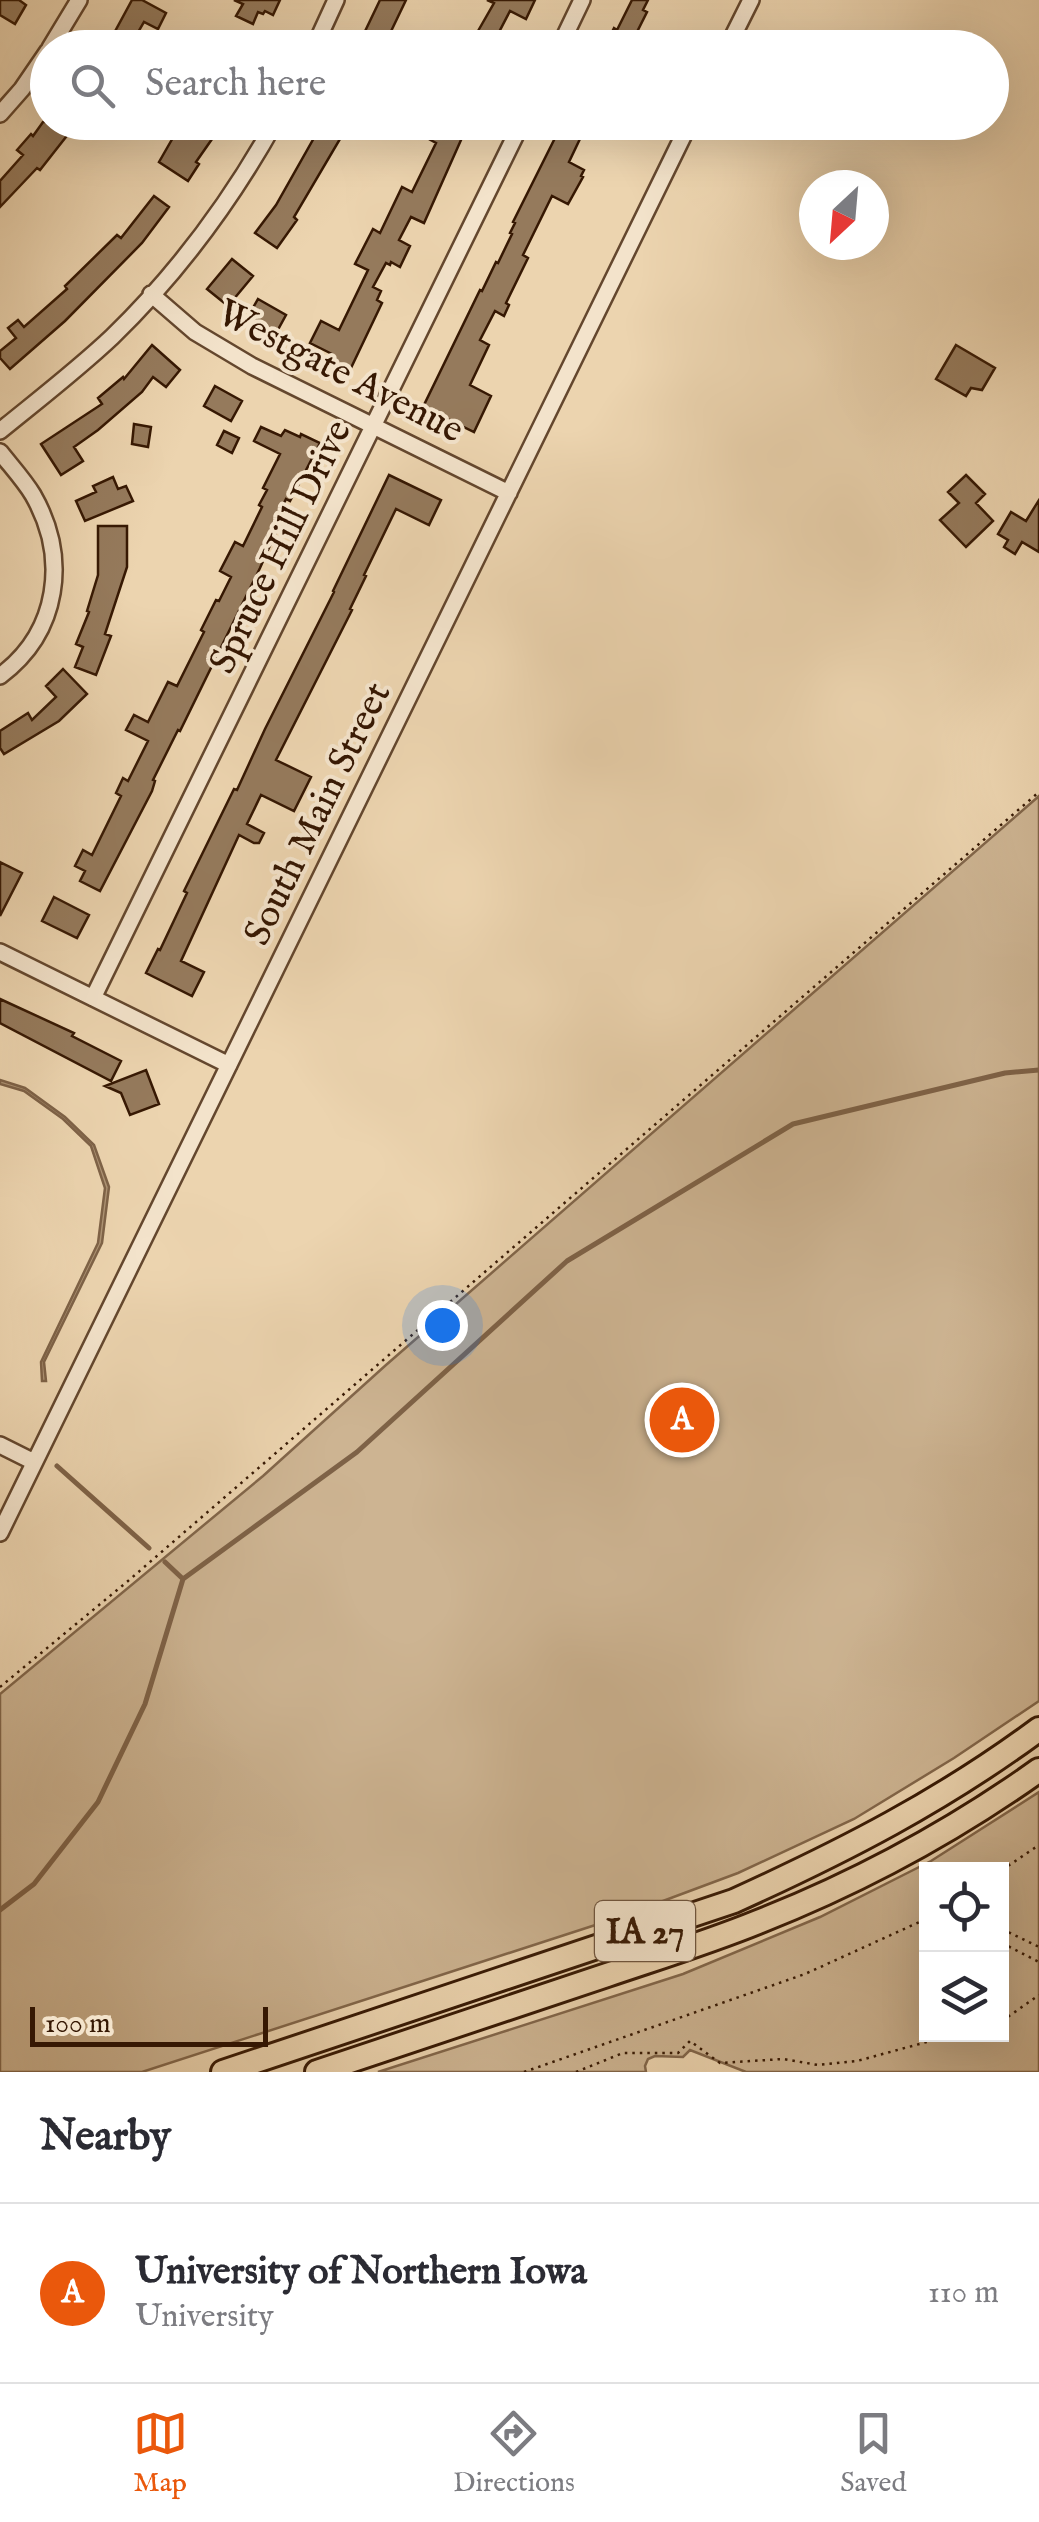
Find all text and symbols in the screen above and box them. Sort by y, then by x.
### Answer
search box [30,30,1009,140]
icon: search [65,58,120,113]
text: Search here [145,61,326,109]
north arrow [799,170,889,260]
street label: Westgate Avenue [208,290,471,455]
street label: Spruce Hill Drive [200,413,364,682]
street label: South Main Street [234,675,403,954]
your location [417,1300,468,1351]
pin: A [650,1382,714,1458]
map controls [919,1862,1009,2042]
button: locate [919,1862,1009,1952]
road number: IA 27 [595,1901,695,1961]
button: layers [919,1952,1009,2042]
scale bar [30,2002,268,2046]
text: 100 m [45,2007,111,2042]
text: Nearby [40,2111,171,2164]
text: University of Northern Iowa [135,2249,587,2297]
text: A [62,2273,83,2314]
text: 110 m [928,2273,999,2314]
text: University [135,2297,274,2338]
tab: Map [133,2406,188,2501]
tab: Directions [453,2406,575,2501]
tab: Saved [840,2406,906,2501]

